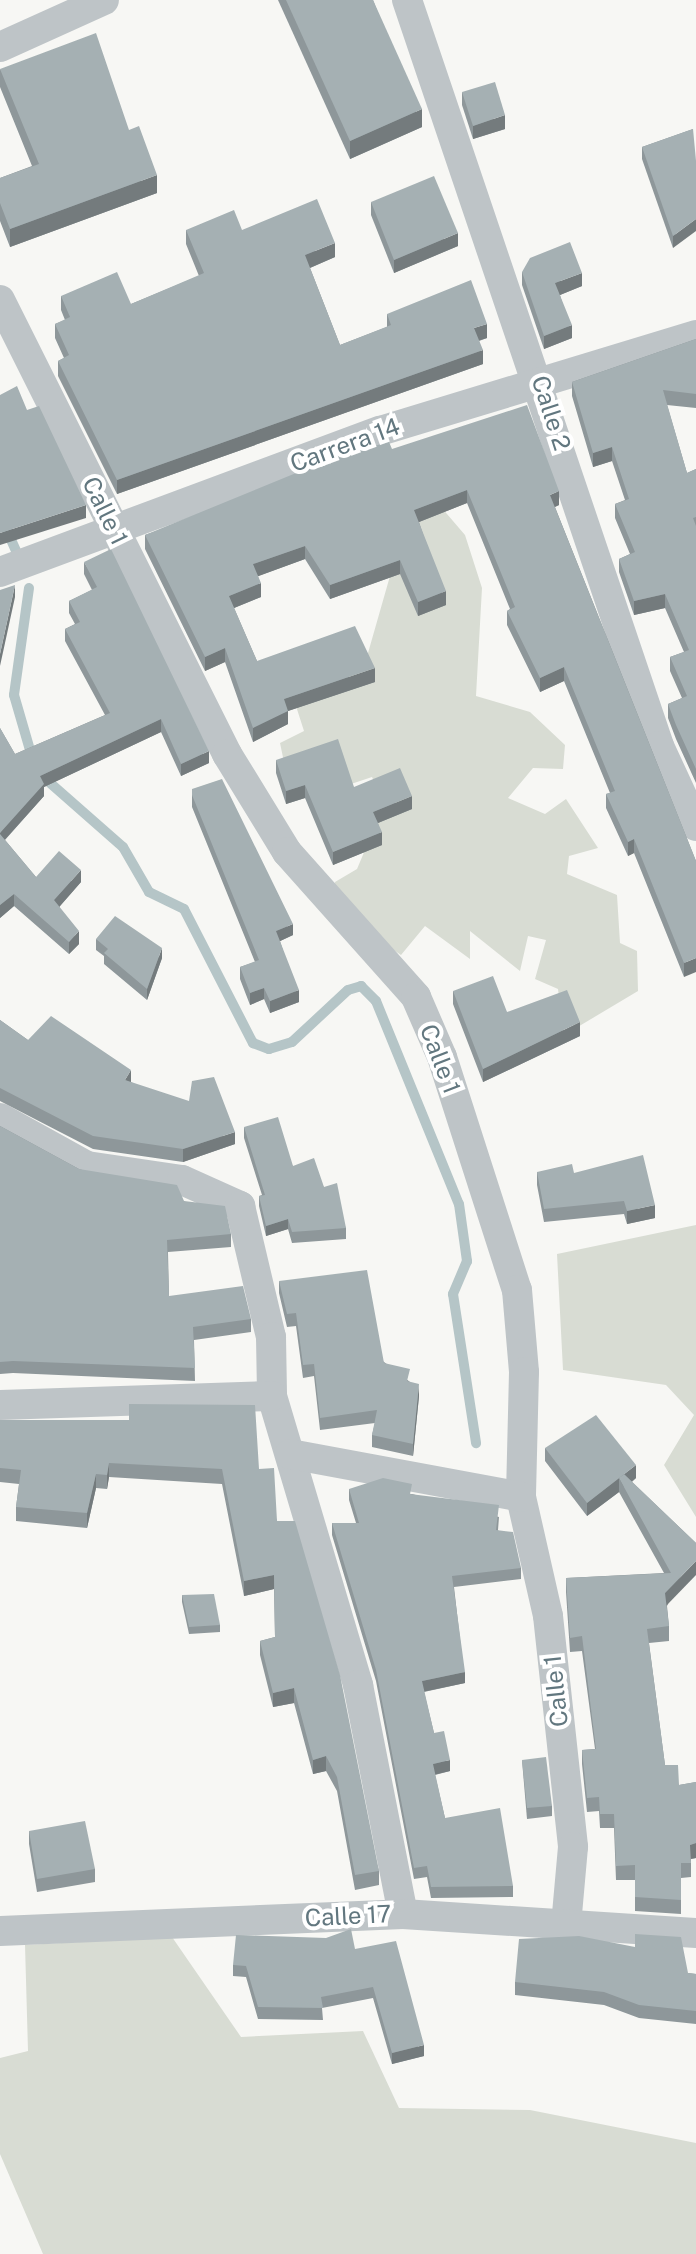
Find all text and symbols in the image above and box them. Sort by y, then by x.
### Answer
street label: Calle 2 [525,372,577,454]
street label: Carrera 14 [286,412,404,478]
street label: Calle 1 [76,472,134,550]
street label: Calle 1 [414,1020,466,1098]
street label: Calle 1 [538,1653,574,1729]
street label: Calle 17 [304,1899,392,1933]

